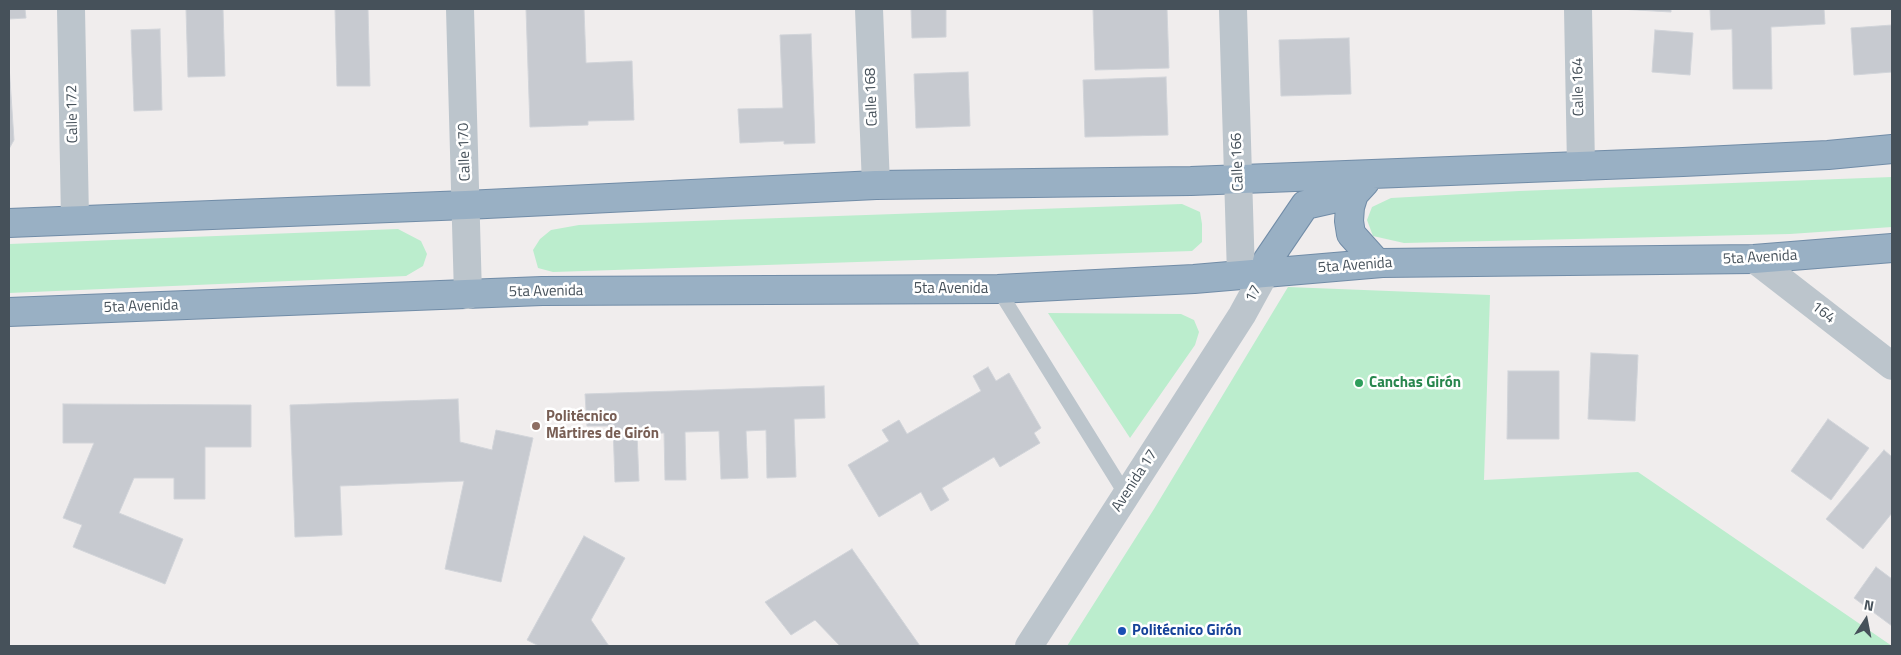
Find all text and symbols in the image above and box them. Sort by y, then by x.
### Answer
street label: Calle 164 [1569,58,1589,116]
street label: Calle 168 [862,67,882,127]
street label: Calle 172 [63,85,83,143]
street label: Calle 170 [455,122,475,182]
street label: Calle 166 [1228,132,1248,192]
street label: 5ta Avenida [1722,247,1798,269]
street label: 5ta Avenida [1317,254,1393,278]
street label: 5ta Avenida [914,280,988,298]
street label: 5ta Avenida [509,282,583,302]
street label: 17 [1242,282,1266,306]
street label: 5ta Avenida [103,297,179,317]
street label: 164 [1808,298,1838,328]
place label: Canchas Girón [1369,374,1461,392]
marker: Canchas Girón [1353,377,1365,389]
place label: Politécnico Mártires de Girón [546,408,659,443]
marker: Politécnico Mártires de Girón [530,420,542,432]
street label: Avenida 17 [1108,447,1162,515]
text: N [1862,594,1876,616]
north arrow [1841,595,1891,645]
place label: Politécnico Girón [1132,622,1241,640]
marker: Politécnico Girón [1116,625,1128,637]

